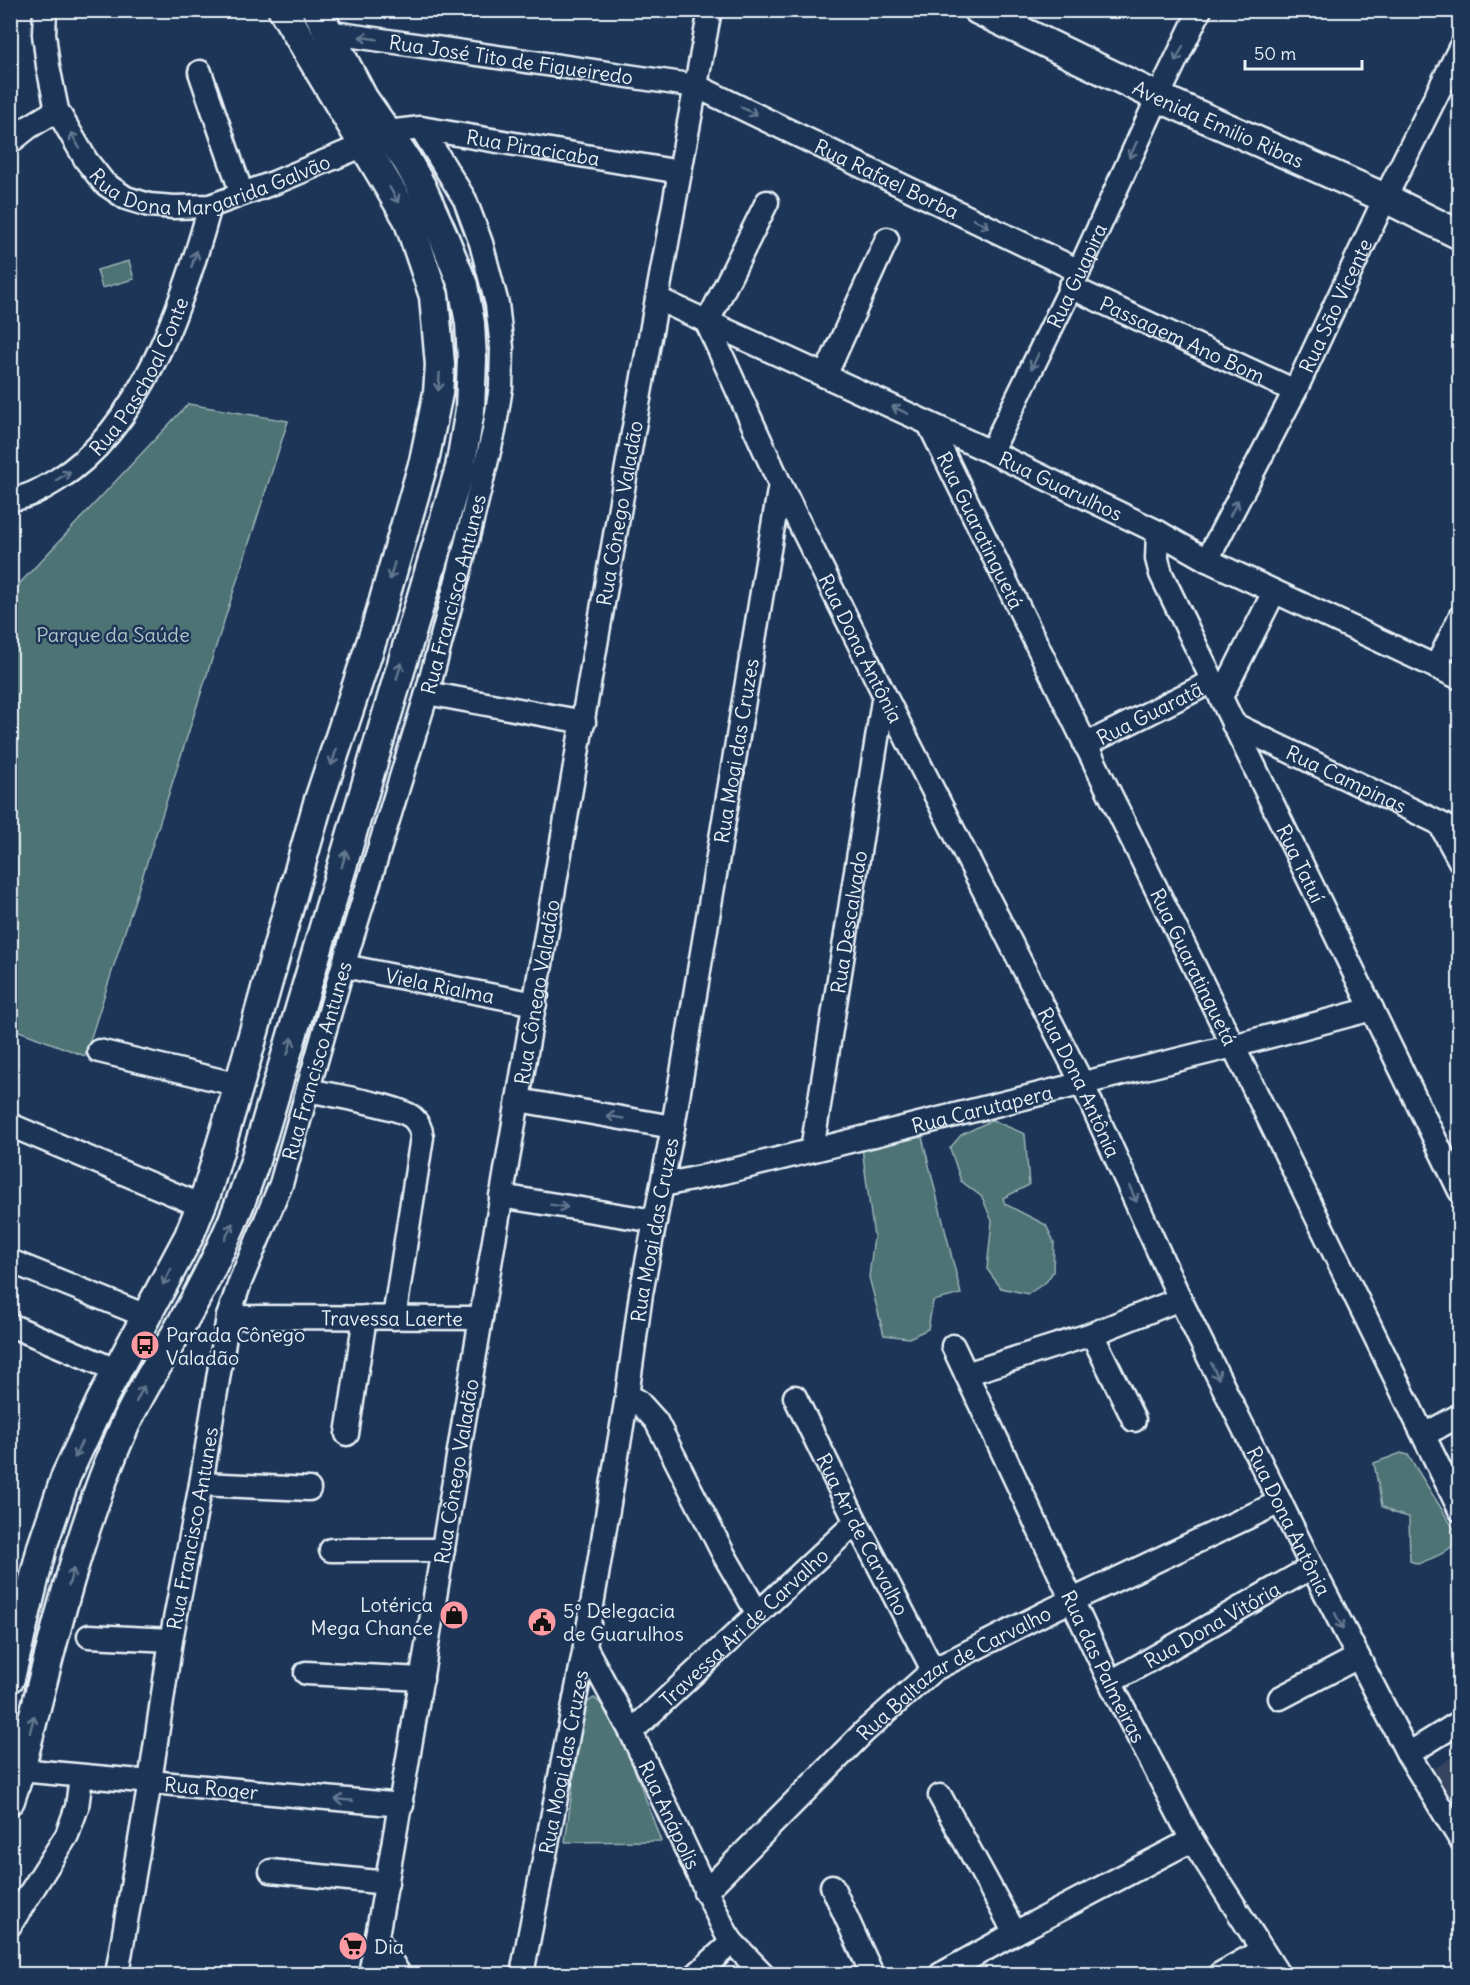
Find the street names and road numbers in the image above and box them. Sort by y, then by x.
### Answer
street label: Rua José Tito de Figueiredo [387,29,635,89]
street label: Avenida Emilio Ribas [1129,74,1308,173]
street label: Rua Piracicaba [465,123,602,171]
street label: Rua Rafael Borba [811,133,963,224]
street label: Rua Dona Margarida Galvão [86,143,342,175]
street label: Rua Guapira [1041,219,1112,332]
street label: Rua São Vicente [1293,234,1377,376]
street label: Passagem Ano Bom [1096,290,1269,388]
street label: Rua Paschoal Conte [83,293,193,461]
street label: Rua Cônego Valadão [590,419,647,608]
street label: Rua Guarulhos [995,445,1127,526]
street label: Rua Guaratinguetá [932,447,1030,613]
street label: Rua Francisco Antunes [415,492,490,697]
street label: Rua Dona Antônia [814,569,909,727]
street label: Rua Mogi das Cruzes [708,656,763,845]
street label: Rua Guaratã [1092,676,1207,750]
street label: Rua Campinas [1282,739,1411,818]
street label: Rua Tatuí [1272,820,1331,906]
street label: Rua Descalvado [824,849,872,995]
street label: Rua Guaratinguetá [1145,884,1243,1049]
street label: Rua Cônego Valadão [508,897,564,1086]
street label: Rua Francisco Antunes [276,958,356,1163]
street label: Viela Rialma [383,962,497,1008]
street label: Rua Dona Antônia [1033,1003,1126,1161]
street label: Rua Carutapera [909,1079,1055,1138]
street label: Rua Mogi das Cruzes [625,1135,683,1324]
street label: Travessa Laerte [321,1305,463,1330]
street label: Rua Cônego Valadão [428,1377,483,1566]
street label: Rua Francisco Antunes [161,1425,223,1632]
street label: Rua Dona Antônia [1242,1442,1337,1599]
street label: Rua Ari de Carvalho [812,1449,915,1619]
street label: Travessa Ari de Carvalho [654,1542,833,1712]
street label: Rua Dona Vitória [1139,1576,1284,1673]
street label: Rua das Palmeiras [1057,1586,1152,1747]
street label: Rua Baltazar de Carvalho [851,1600,1055,1745]
street label: Rua Mogi das Cruzes [533,1668,593,1856]
street label: Rua Anápolis [634,1756,706,1873]
street label: Rua Roger [163,1771,259,1804]

